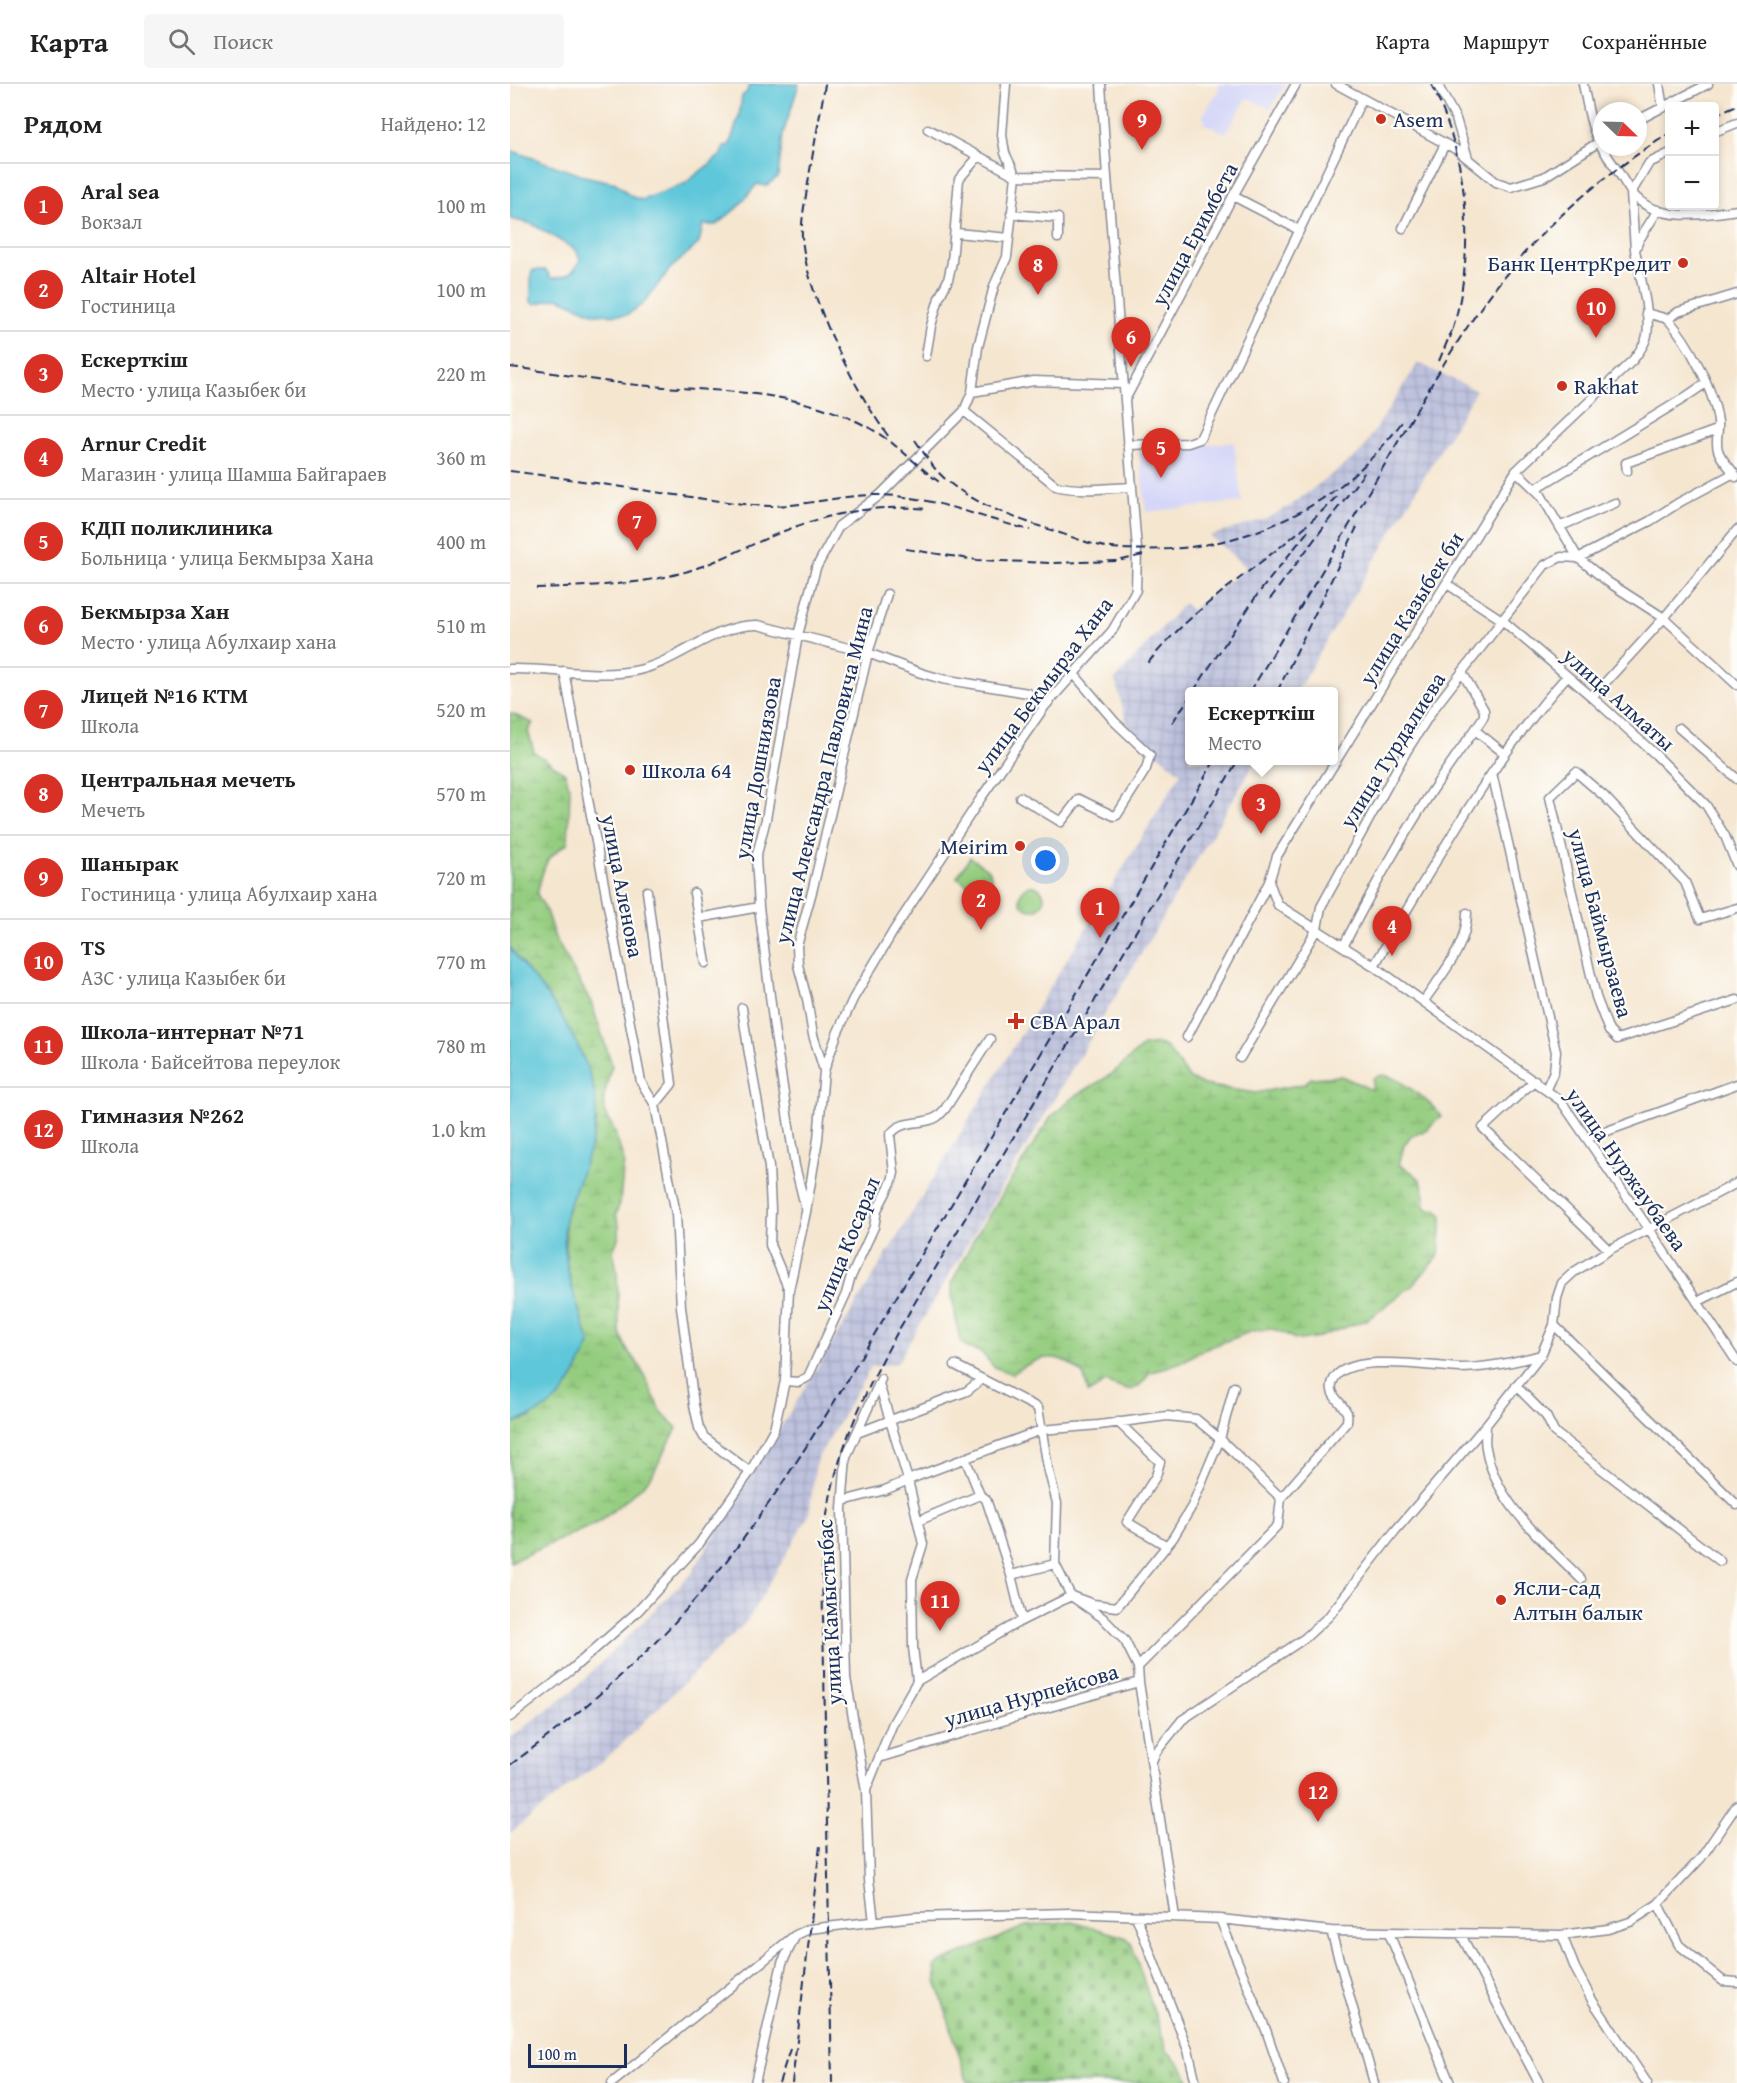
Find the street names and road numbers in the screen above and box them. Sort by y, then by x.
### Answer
street label: улица Еримбета [1142,156,1246,312]
street label: улица Казыбек би [1350,525,1471,692]
street label: улица Бекмырза Хана [965,590,1120,781]
street label: улица Александра Павловича Мина [765,602,881,948]
street label: улица Алматы [1555,639,1682,758]
street label: улица Турдалиева [1331,665,1453,835]
street label: улица Дошниязова [725,674,789,863]
street label: улица Аленова [593,811,653,961]
street label: улица Баймырзаева [1560,824,1642,1022]
street label: улица Нуржаубаева [1558,1080,1696,1258]
street label: улица Косарал [804,1171,888,1318]
street label: улица Камыстыбас [808,1518,850,1707]
street label: улица Нурпейсова [939,1655,1122,1735]

